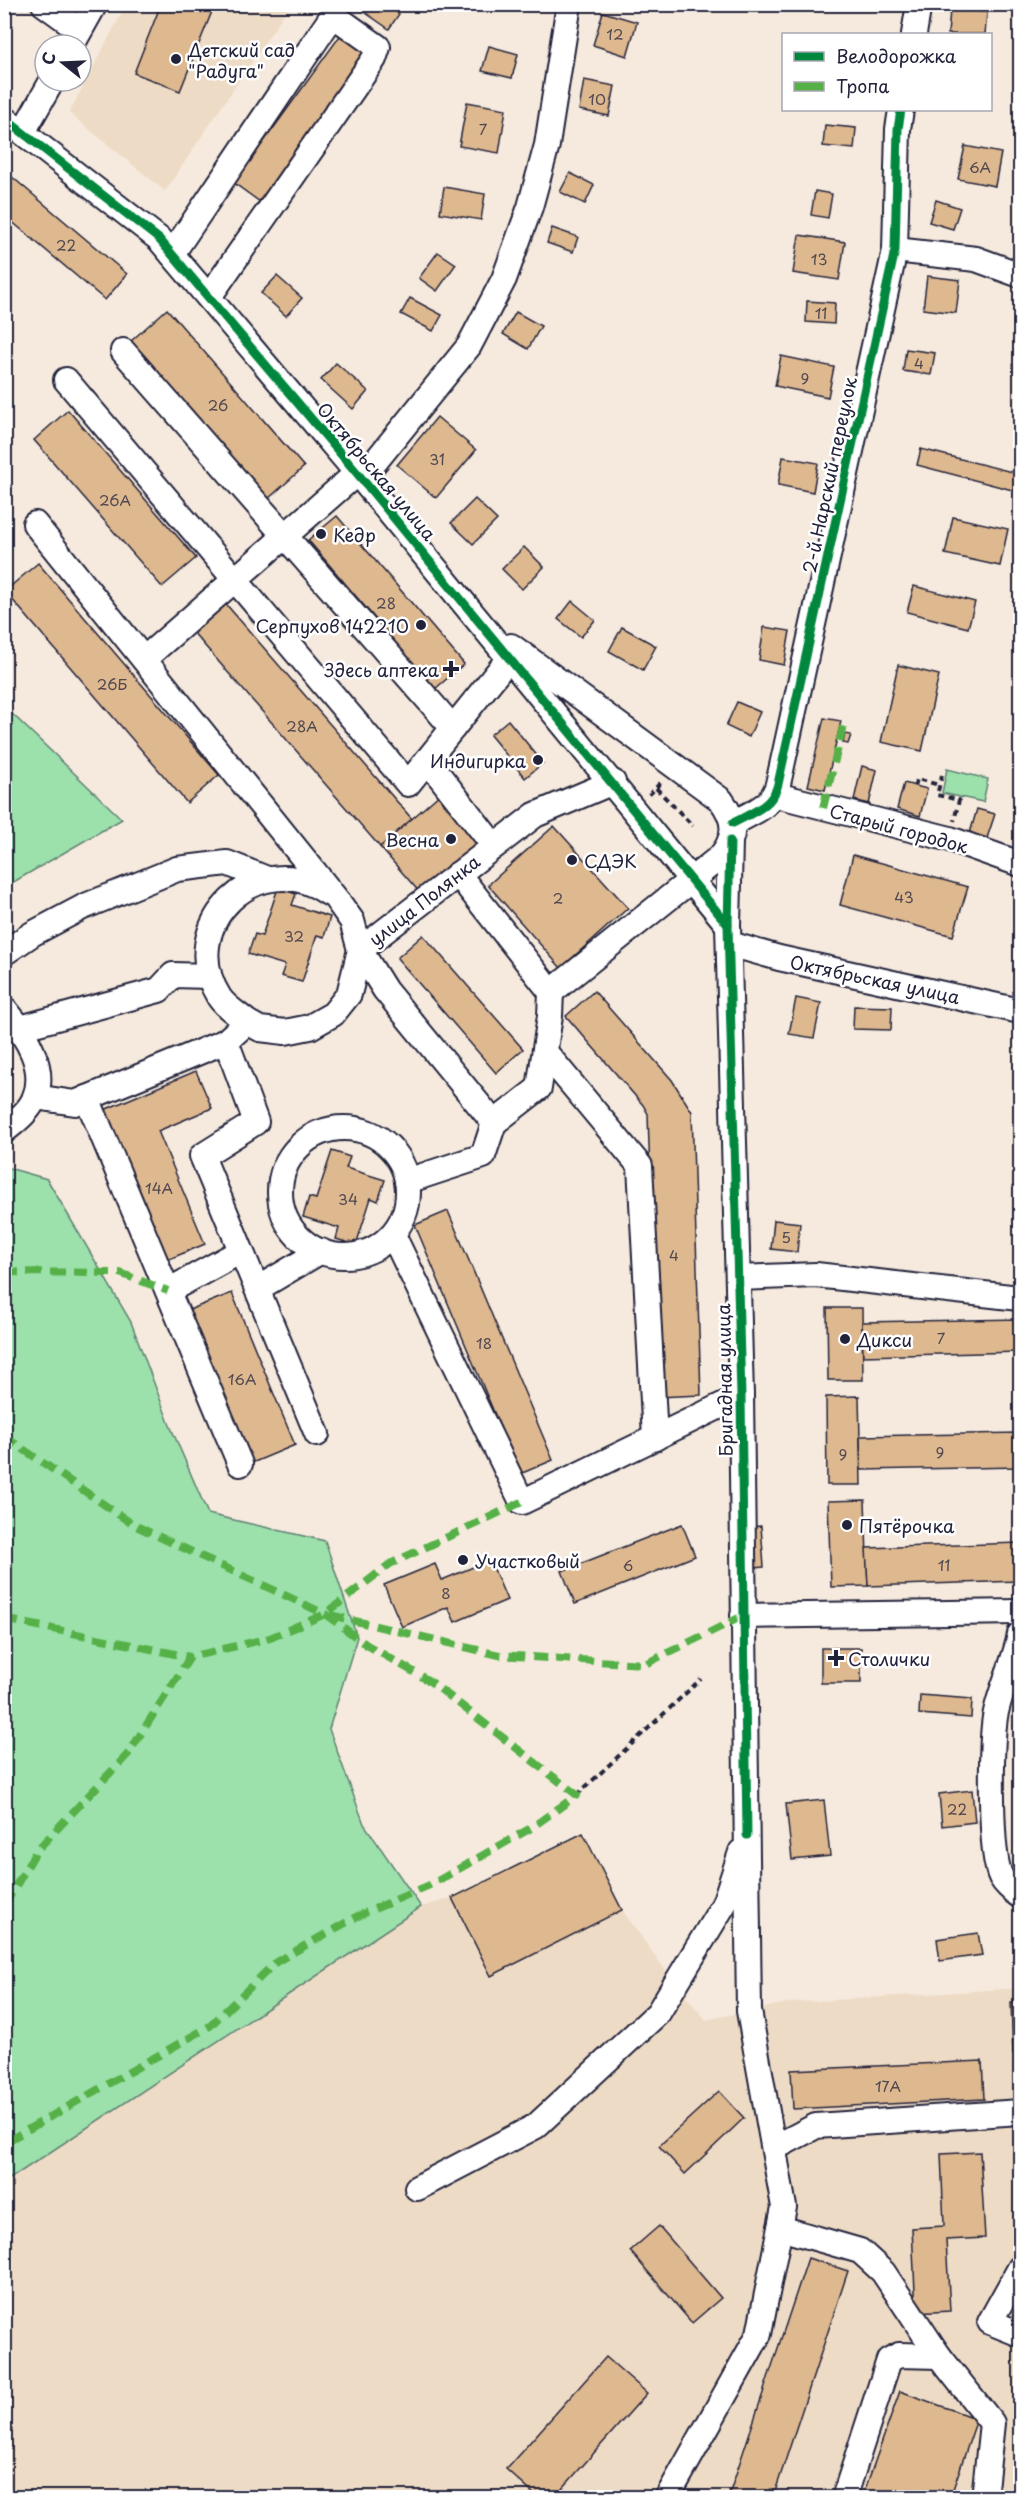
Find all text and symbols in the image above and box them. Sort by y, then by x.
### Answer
house number: 12 [606,22,624,45]
north arrow [33,33,93,93]
legend [782,33,992,111]
place label: Детский сад "Радуга" [187,36,295,84]
text: Велодорожка [836,42,957,69]
text: С [35,49,61,67]
marker: Детский сад "Радуга" [169,52,183,66]
text: Тропа [836,72,889,99]
house number: 10 [588,87,606,110]
house number: 7 [479,117,488,140]
house number: 6А [969,155,991,178]
house number: 22 [56,233,76,256]
house number: 13 [811,247,827,270]
house number: 11 [815,301,827,324]
house number: 4 [914,351,924,374]
house number: 9 [801,366,809,389]
street label: 2-й Нарский переулок [795,374,863,576]
house number: 26 [208,393,228,416]
street label: Октябрьская улица [311,396,443,546]
house number: 31 [429,447,445,470]
house number: 26А [99,488,131,511]
place label: Кедр [333,521,376,548]
marker: Кедр [314,527,328,541]
house number: 28 [376,591,396,614]
place label: Серпухов 142210 [256,612,409,639]
marker: Серпухов 142210 [414,618,428,632]
place label: Здесь аптека [324,656,440,683]
marker: Здесь аптека [444,662,458,676]
house number: 26Б [97,672,127,695]
house number: 28А [286,714,318,737]
place label: Индигирка [430,747,527,774]
marker: Индигирка [531,753,545,767]
street label: Старый городок [827,797,972,860]
place label: Весна [385,826,440,853]
marker: Весна [444,832,458,846]
street label: улица Полянка [363,847,486,952]
place label: СДЭК [584,847,637,874]
marker: СДЭК [565,853,579,867]
house number: 43 [894,885,914,908]
house number: 2 [553,886,563,909]
house number: 32 [284,924,304,947]
street label: Октябрьская улица [788,948,963,1010]
house number: 14А [145,1176,173,1199]
house number: 34 [338,1187,358,1210]
house number: 5 [781,1225,791,1248]
house number: 4 [669,1243,679,1266]
street label: Бригадная улица [709,1303,739,1457]
place label: Дикси [856,1326,912,1353]
house number: 7 [937,1326,946,1349]
house number: 18 [476,1331,492,1354]
marker: Дикси [838,1332,852,1346]
house number: 16А [228,1367,256,1390]
house number: 9 [936,1440,944,1463]
house number: 9 [839,1442,847,1465]
place label: Пятёрочка [859,1512,955,1539]
marker: Пятёрочка [840,1518,854,1532]
place label: Участковый [475,1547,580,1574]
marker: Участковый [456,1553,470,1567]
house number: 6 [623,1553,633,1576]
house number: 11 [938,1553,950,1576]
house number: 8 [441,1581,451,1604]
place label: Столички [848,1645,930,1672]
marker: Столички [829,1651,843,1665]
house number: 22 [947,1797,967,1820]
house number: 17А [875,2074,901,2097]

